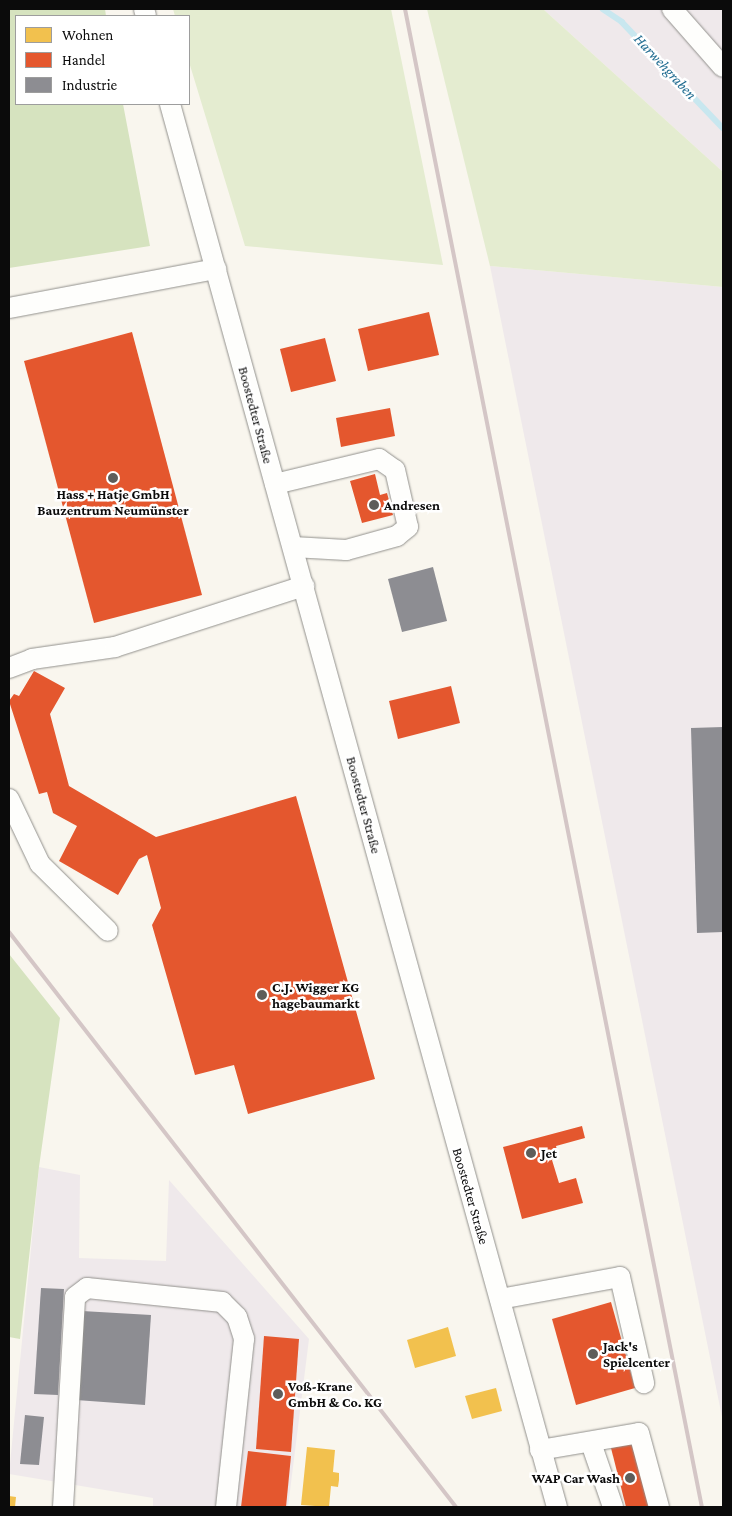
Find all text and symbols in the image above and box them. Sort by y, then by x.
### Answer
legend [15,15,190,105]
text: Wohnen [62,27,113,43]
water label: Harwehgraben [630,30,700,104]
text: Handel [62,52,105,68]
text: Industrie [62,77,117,93]
street label: Boostedter Straße [235,365,277,465]
marker: Hass + Hatje GmbH Bauzentrum Neumünster [107,472,119,484]
place label: Hass + Hatje GmbH Bauzentrum Neumünster [37,486,189,518]
place label: Andresen [384,497,440,513]
marker: Andresen [368,499,380,511]
street label: Boostedter Straße [343,755,385,855]
place label: C.J. Wigger KG hagebaumarkt [272,979,359,1012]
marker: C.J. Wigger KG hagebaumarkt [256,989,268,1001]
place label: Jet [541,1145,557,1161]
street label: Boostedter Straße [449,1146,493,1246]
marker: Jet [525,1147,537,1159]
place label: Jack's Spielcenter [603,1338,670,1370]
marker: Jack's Spielcenter [587,1348,599,1360]
place label: Voß-Krane GmbH & Co. KG [288,1378,382,1410]
marker: Voß-Krane GmbH & Co. KG [272,1388,284,1400]
place label: WAP Car Wash [532,1470,620,1486]
marker: WAP Car Wash [624,1472,636,1484]

